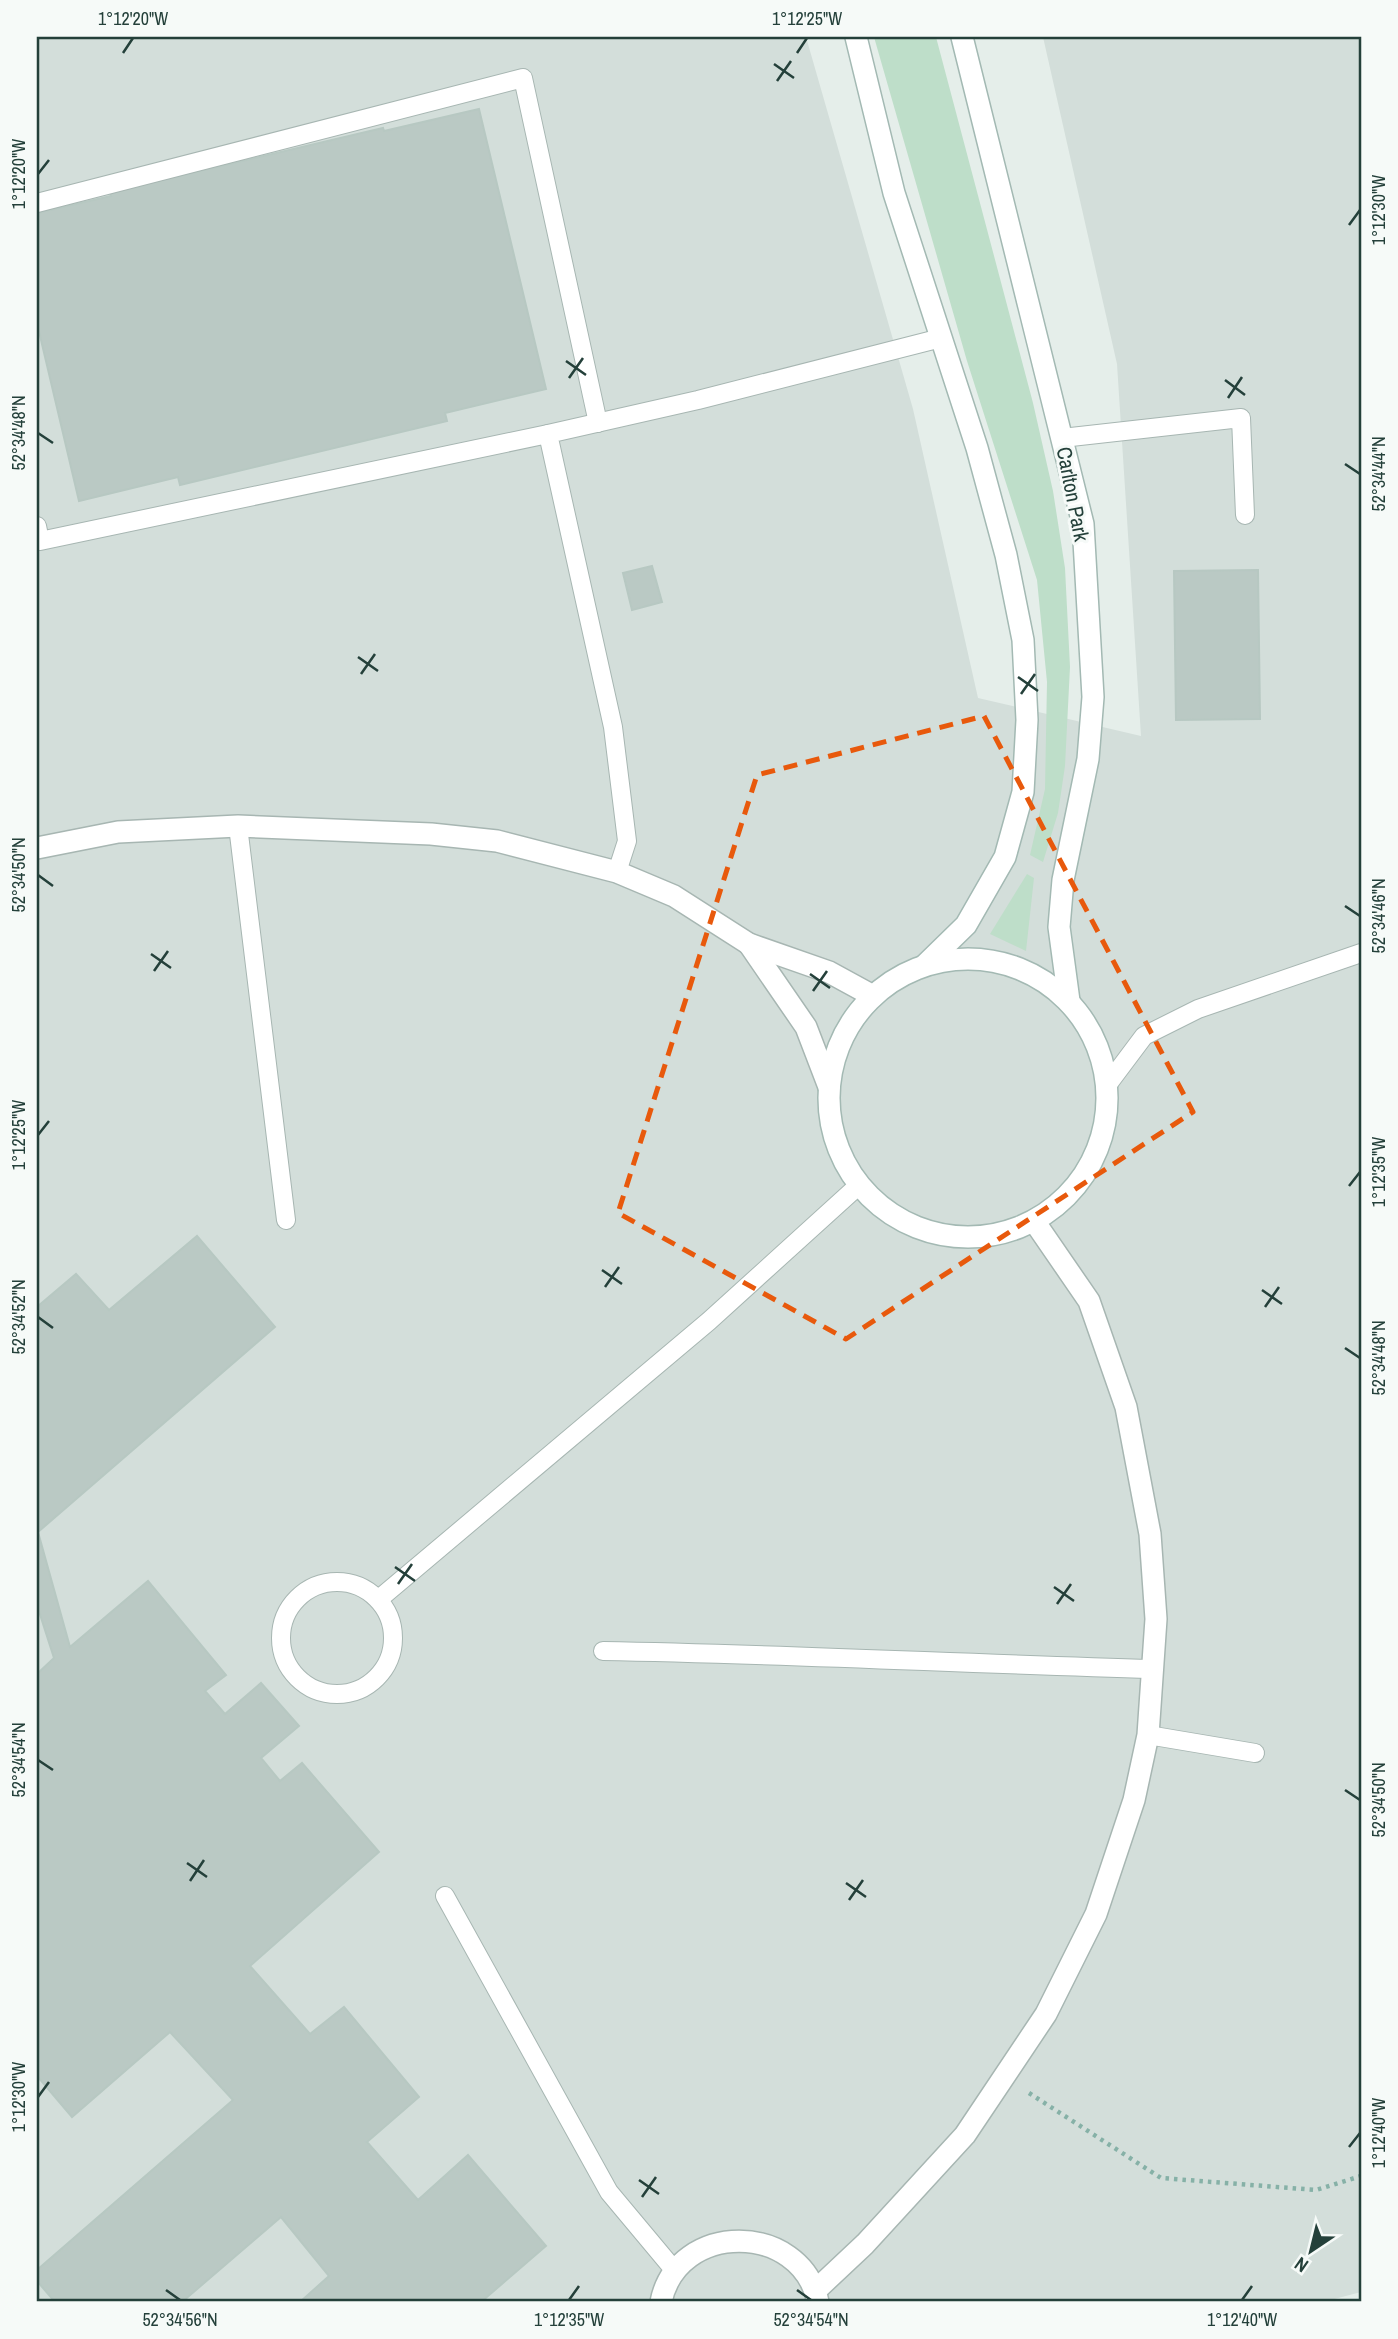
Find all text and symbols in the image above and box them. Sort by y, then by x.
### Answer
text: 1°12'20"W [98,6,168,31]
text: 1°12'25"W [772,6,842,31]
text: 1°12'20"W [6,139,31,209]
text: 1°12'30"W [1366,175,1391,245]
text: 52°34'48"N [6,395,31,471]
text: 52°34'44"N [1366,436,1391,512]
street label: Carlton Park [1050,444,1096,544]
text: 52°34'50"N [6,837,31,913]
text: 52°34'46"N [1366,878,1391,954]
text: 1°12'25"W [6,1100,31,1170]
text: 1°12'35"W [1366,1137,1391,1207]
text: 52°34'52"N [6,1279,31,1355]
text: 52°34'48"N [1366,1320,1391,1396]
text: 52°34'54"N [6,1722,31,1798]
text: 52°34'50"N [1366,1762,1391,1838]
text: 1°12'30"W [6,2062,31,2132]
text: 1°12'40"W [1366,2098,1391,2168]
north arrow [1276,2216,1346,2286]
text: N [1289,2251,1313,2279]
text: 52°34'56"N [142,2307,218,2332]
text: 1°12'35"W [534,2307,604,2332]
text: 52°34'54"N [773,2307,849,2332]
text: 1°12'40"W [1207,2307,1277,2332]

